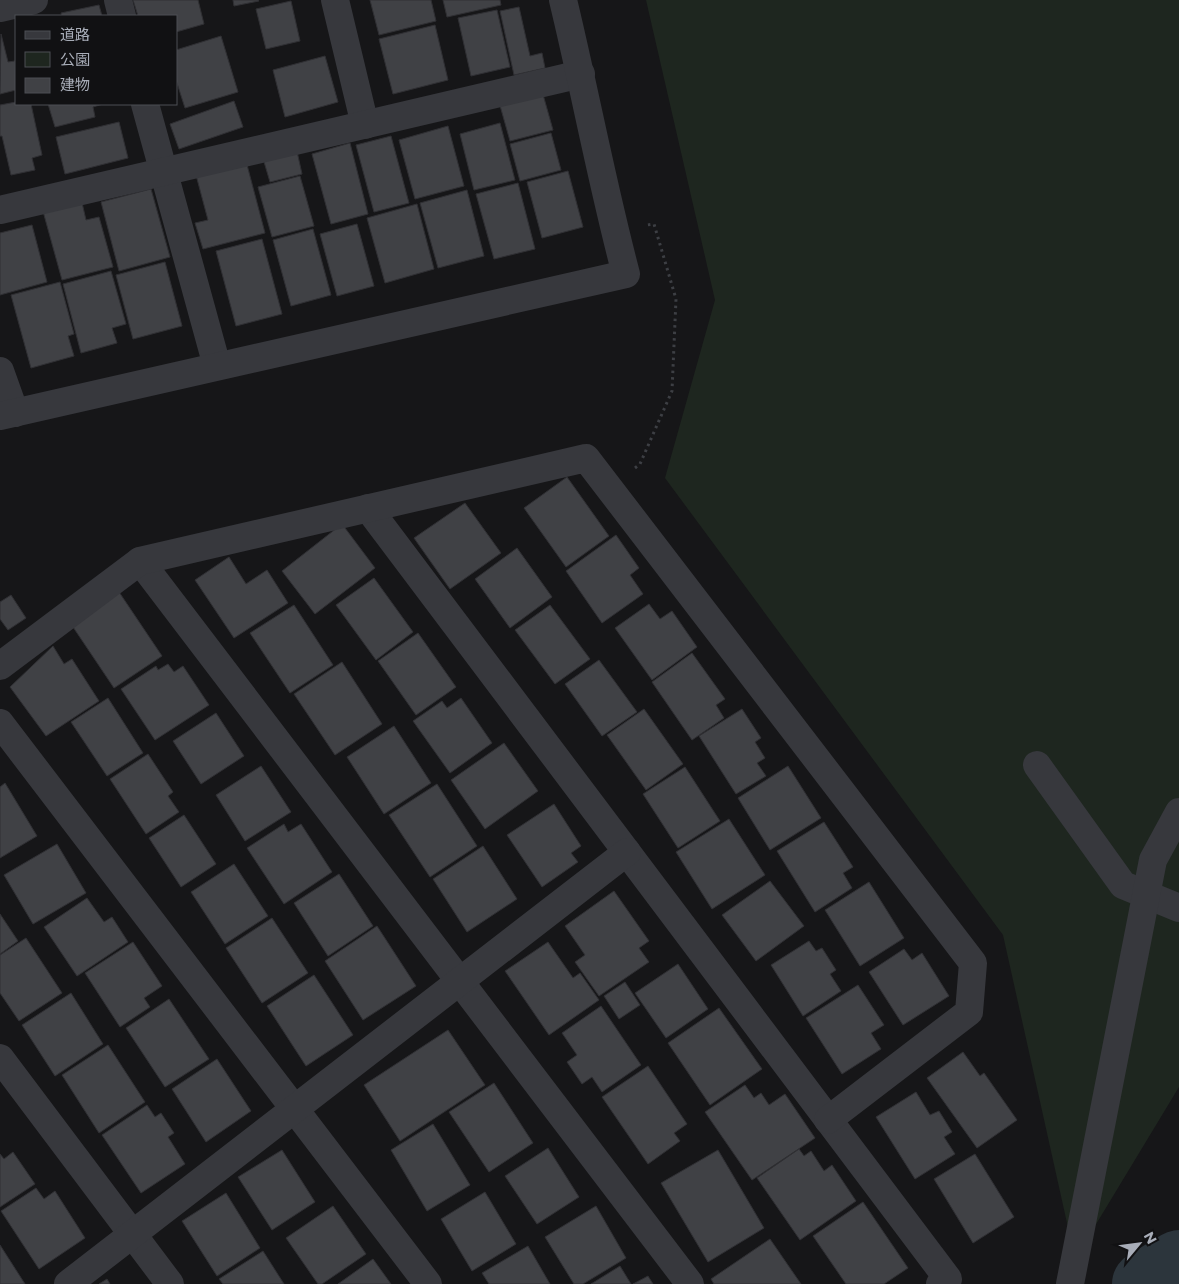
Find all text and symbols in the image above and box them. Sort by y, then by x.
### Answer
legend [15,15,178,105]
text: 道路 [60,25,90,44]
text: 公園 [60,50,90,69]
text: 建物 [60,75,90,94]
north arrow [1114,1219,1164,1269]
text: N [1140,1228,1161,1247]

